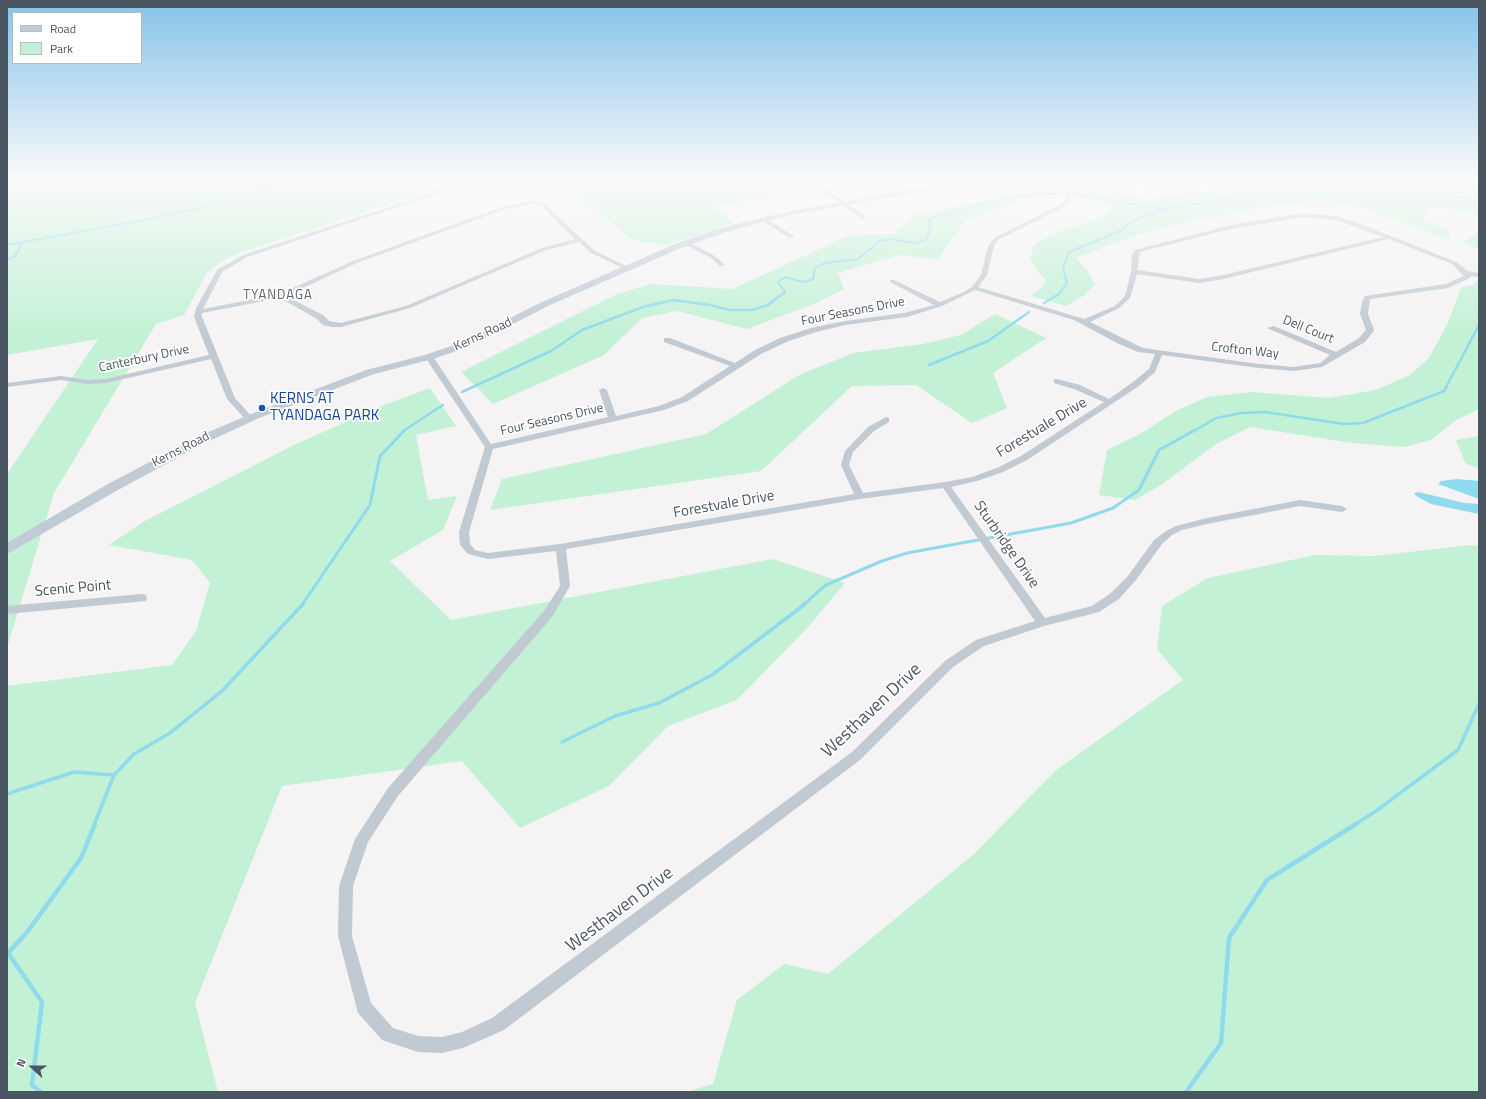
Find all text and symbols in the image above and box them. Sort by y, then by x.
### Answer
legend [12,12,142,64]
text: Road [50,19,76,38]
text: Park [50,39,73,58]
district label: TYANDAGA [243,288,313,304]
street label: Four Seasons Drive [800,294,906,330]
street label: Dell Court [1280,313,1336,347]
street label: Kerns Road [451,315,515,355]
street label: Crofton Way [1210,340,1280,362]
street label: Canterbury Drive [97,342,191,376]
place label: KERNS AT TYANDAGA PARK [270,390,379,425]
street label: Forestvale Drive [994,394,1090,462]
street label: Four Seasons Drive [499,401,605,439]
marker: KERNS AT TYANDAGA PARK [257,403,267,413]
street label: Kerns Road [150,429,212,471]
street label: Forestvale Drive [672,487,776,523]
street label: Sturbridge Drive [969,498,1043,592]
street label: Scenic Point [34,577,112,601]
street label: Westhaven Drive [818,659,926,763]
street label: Westhaven Drive [562,863,678,957]
north arrow [12,1047,52,1087]
text: N [12,1056,30,1069]

